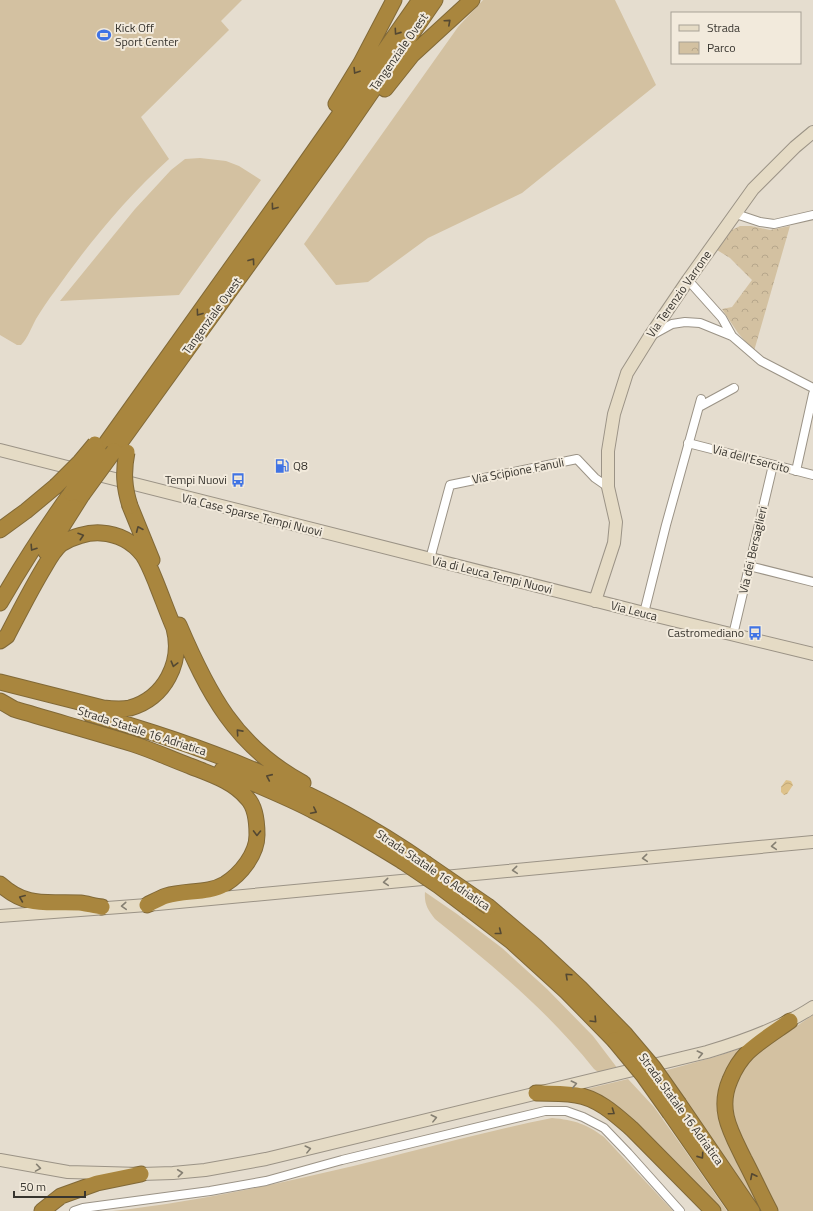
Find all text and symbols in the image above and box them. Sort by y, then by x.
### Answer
street label: Tangenziale Ovest [365,8,433,95]
legend [671,12,801,64]
place label: Kick Off Sport Center [115,18,178,51]
text: Strada [707,18,740,37]
one-way arrow [444,20,451,27]
sports icon: Kick Off Sport Center [96,27,112,43]
one-way arrow [394,28,402,35]
text: Parco [707,38,736,57]
one-way arrow [353,67,360,74]
one-way arrow [272,203,279,210]
street label: Via Terenzio Varrone [641,246,716,341]
one-way arrow [247,258,254,265]
street label: Tangenziale Ovest [177,273,247,358]
one-way arrow [196,309,204,316]
street label: Via dell'Esercito [710,439,792,478]
street label: Via Scipione Fanuli [470,452,565,489]
place label: Q8 [293,456,308,475]
fuel station icon: Q8 [274,458,290,474]
place label: Tempi Nuovi [165,470,227,489]
bus stop icon: Tempi Nuovi [230,472,246,488]
street label: Via Case Sparse Tempi Nuovi [180,488,324,541]
street label: Via dei Bersaglieri [733,504,772,596]
one-way arrow [136,525,144,533]
one-way arrow [77,532,84,541]
one-way arrow [30,544,37,551]
street label: Via di Leuca Tempi Nuovi [430,550,555,599]
street label: Via Leuca [609,596,660,625]
place label: Castromediano [667,623,744,642]
bus stop icon: Castromediano [747,625,763,641]
one-way arrow [170,660,179,667]
street label: Strada Statale 16 Adriatica [75,701,209,760]
one-way arrow [237,730,244,737]
one-way arrow [265,774,273,782]
one-way arrow [309,806,317,814]
street label: Strada Statale 16 Adriatica [372,824,494,915]
one-way arrow [253,830,261,836]
one-way arrow [771,841,777,850]
one-way arrow [642,853,648,862]
one-way arrow [512,865,518,874]
one-way arrow [383,877,389,886]
one-way arrow [18,895,26,903]
one-way arrow [121,902,127,910]
one-way arrow [494,927,501,934]
one-way arrow [565,974,573,981]
one-way arrow [589,1015,597,1023]
street label: Strada Statale 16 Adriatica [634,1049,729,1169]
one-way arrow [697,1050,703,1058]
one-way arrow [570,1080,577,1088]
one-way arrow [608,1107,615,1115]
one-way arrow [431,1114,437,1122]
one-way arrow [305,1145,311,1153]
one-way arrow [696,1152,704,1159]
one-way arrow [35,1163,41,1171]
one-way arrow [177,1168,183,1177]
scale bar [14,1173,85,1199]
one-way arrow [750,1173,758,1181]
text: 50 m [20,1177,46,1196]

